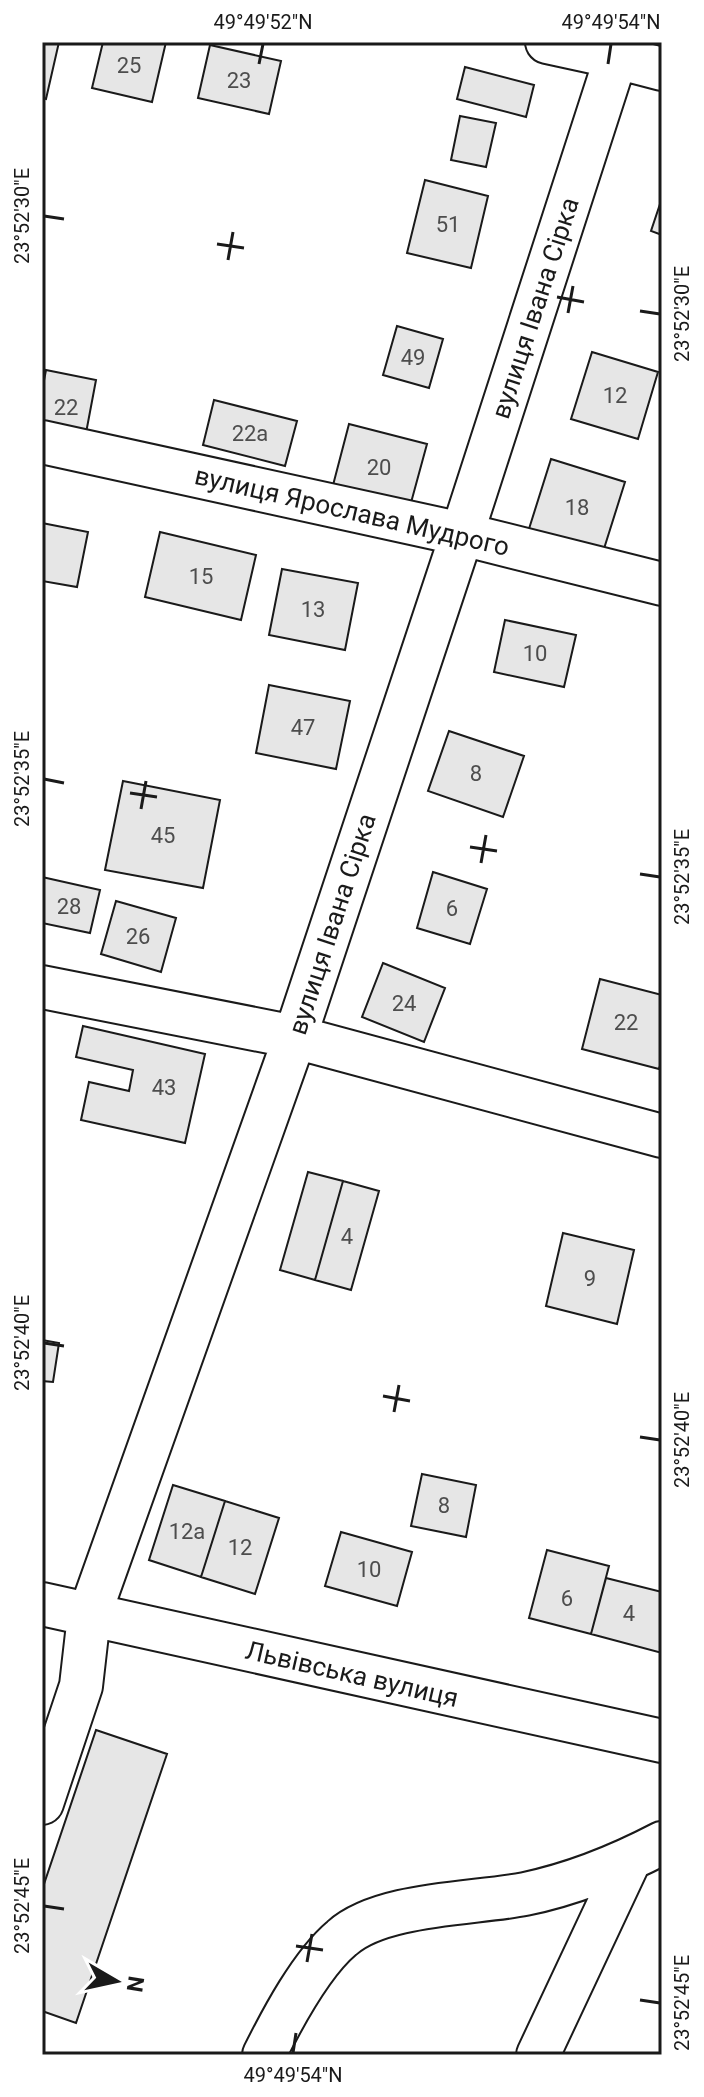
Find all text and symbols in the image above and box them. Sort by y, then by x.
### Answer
text: 49°49'52"N [213,10,313,34]
text: 49°49'54"N [561,10,661,34]
house number: 25 [117,53,141,78]
house number: 23 [227,68,251,93]
text: 23°52'30"E [10,168,34,264]
street label: вулиця Івана Сірка [485,194,585,422]
house number: 51 [436,212,460,237]
text: 23°52'30"E [670,266,694,362]
house number: 49 [401,345,425,370]
house number: 12 [603,383,627,408]
house number: 22 [54,395,78,420]
house number: 22а [232,421,268,446]
house number: 20 [367,455,391,480]
street label: вулиця Ярослава Мудрого [192,460,512,562]
house number: 18 [565,495,589,520]
house number: 15 [189,564,213,589]
house number: 13 [301,597,325,622]
house number: 10 [523,641,547,666]
house number: 47 [291,715,315,740]
text: 23°52'35"E [10,731,34,827]
house number: 8 [470,761,482,786]
street label: вулиця Івана Сірка [282,810,382,1038]
house number: 45 [151,823,175,848]
text: 23°52'35"E [670,829,694,925]
house number: 28 [57,894,81,919]
house number: 6 [446,896,458,921]
house number: 26 [126,924,150,949]
house number: 24 [392,991,416,1016]
house number: 22 [614,1010,638,1035]
house number: 43 [152,1075,176,1100]
house number: 4 [341,1224,353,1249]
house number: 9 [584,1266,596,1291]
text: 23°52'40"E [10,1295,34,1391]
text: 23°52'40"E [670,1392,694,1488]
house number: 8 [438,1493,450,1518]
house number: 12а [169,1519,205,1544]
house number: 12 [228,1535,252,1560]
house number: 10 [357,1557,381,1582]
house number: 6 [561,1586,573,1611]
house number: 4 [623,1601,635,1626]
street label: Львівська вулиця [243,1635,461,1713]
text: 23°52'45"E [10,1858,34,1954]
north arrow [76,1941,156,2021]
text: 23°52'45"E [670,1955,694,2051]
text: N [122,1974,149,1994]
text: 49°49'54"N [243,2063,343,2087]

